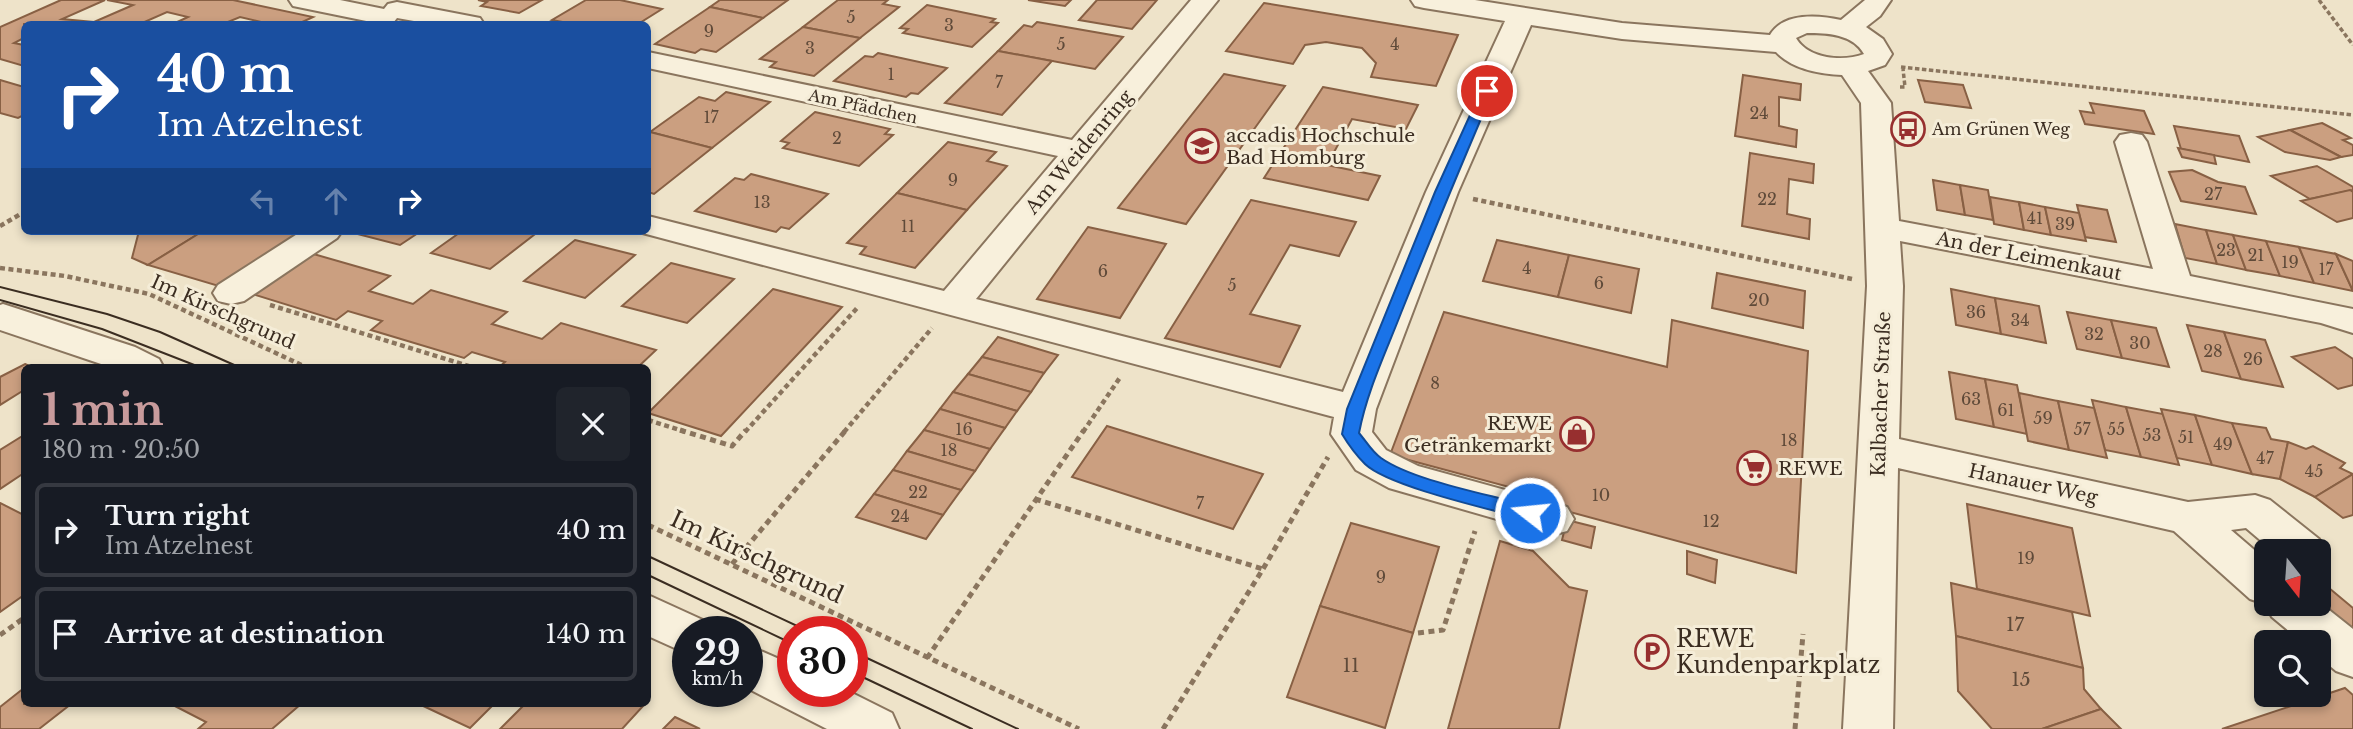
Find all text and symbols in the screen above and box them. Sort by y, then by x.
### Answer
house number: 5 [846,7,856,27]
house number: 3 [944,15,954,35]
house number: 9 [704,21,714,41]
house number: 5 [1056,34,1066,54]
house number: 4 [1390,34,1400,54]
house number: 3 [805,38,815,58]
text: 40 m [157,44,294,105]
icon: right [42,49,133,140]
pin [1457,61,1517,121]
house number: 1 [887,64,895,84]
house number: 7 [995,72,1004,92]
icon: arrive [1468,72,1506,110]
street label: Am Pfädchen [806,84,919,127]
street label: Am Weidenring [1020,85,1138,219]
house number: 24 [1749,103,1769,123]
text: Im Atzelnest [157,105,363,145]
house number: 17 [703,107,720,127]
bus stop icon: Am Grünen Weg [1889,110,1927,148]
place label: Am Grünen Weg [1931,119,2070,139]
place label: accadis Hochschule Bad Homburg [1226,124,1415,169]
school or university icon: accadis Hochschule Bad Homburg [1183,127,1221,165]
house number: 2 [832,128,842,148]
house number: 9 [948,170,958,190]
icon: left [244,182,282,220]
icon: ahead [317,182,355,220]
icon: right [390,182,428,220]
house number: 27 [2204,184,2223,204]
house number: 22 [1757,189,1777,209]
house number: 13 [754,192,771,212]
house number: 41 [2027,208,2043,228]
house number: 39 [2055,214,2075,234]
house number: 11 [901,216,915,236]
street label: An der Leimenkaut [1933,227,2125,285]
house number: 23 [2216,240,2236,260]
house number: 21 [2248,245,2265,265]
house number: 19 [2281,252,2299,272]
house number: 4 [1522,258,1532,278]
house number: 17 [2318,259,2335,279]
house number: 6 [1098,261,1108,281]
street label: Im Kirschgrund [148,270,299,354]
house number: 6 [1594,273,1604,293]
house number: 5 [1227,275,1237,295]
house number: 20 [1748,290,1770,310]
house number: 36 [1966,302,1986,322]
house number: 34 [2010,310,2030,330]
street label: Kalbacher Straße [1867,311,1895,477]
house number: 32 [2084,324,2104,344]
house number: 30 [2129,333,2151,353]
house number: 28 [2203,341,2223,361]
house number: 26 [2243,349,2263,369]
house number: 8 [1430,373,1440,393]
text: 1 min [42,384,164,436]
button: close [556,387,630,461]
house number: 63 [1961,389,1981,409]
house number: 61 [1997,400,2015,420]
house number: 59 [2033,408,2053,428]
place label: REWE Getränkemarkt [1404,412,1553,457]
shop icon: REWE Getränkemarkt [1558,415,1596,453]
house number: 16 [955,419,973,439]
house number: 57 [2073,419,2092,439]
house number: 55 [2107,419,2125,439]
house number: 53 [2143,425,2161,445]
house number: 51 [2178,427,2194,447]
house number: 18 [1781,430,1797,450]
house number: 49 [2213,434,2233,454]
text: 180 m · 20:50 [42,436,200,464]
house number: 18 [941,440,957,460]
house number: 47 [2256,448,2275,468]
supermarket icon: REWE [1735,449,1773,487]
place label: REWE [1778,457,1843,480]
street label: Hanauer Weg [1966,459,2100,509]
house number: 45 [2305,461,2323,481]
position arrow [1493,476,1567,550]
house number: 22 [908,482,928,502]
house number: 10 [1592,485,1610,505]
house number: 7 [1196,493,1205,513]
text: Turn right [105,500,250,532]
street label: Im Kirschgrund [666,505,848,609]
house number: 24 [890,506,910,526]
icon: right [46,511,84,549]
house number: 12 [1703,511,1720,531]
text: 40 m [557,514,626,546]
text: Im Atzelnest [105,532,253,560]
north arrow [2254,539,2331,616]
map controls [2254,539,2331,707]
house number: 19 [2017,548,2035,568]
house number: 9 [1376,567,1386,587]
house number: 17 [2006,613,2024,636]
icon: arrive [46,615,84,653]
speed limit sign: 30 [777,616,868,707]
text: Arrive at destination [105,618,385,650]
text: 140 m [545,618,626,650]
place label: REWE Kundenparkplatz [1676,625,1880,679]
button: search [2254,630,2331,707]
text: 29 [694,631,741,674]
parking icon: REWE Kundenparkplatz [1633,633,1671,671]
house number: 11 [1343,654,1359,677]
text: km/h [692,668,743,690]
house number: 15 [2011,668,2031,691]

